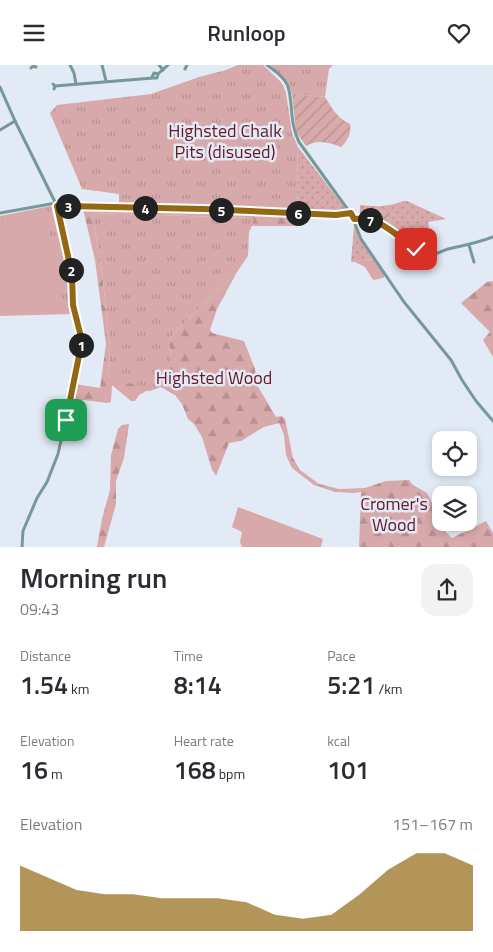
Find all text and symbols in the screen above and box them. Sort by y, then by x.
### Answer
text: Runloop [207,16,286,50]
icon: menu [20,19,48,47]
icon: heart [445,19,473,47]
park label: Highsted Chalk Pits (disused) [168,117,282,165]
pin: 3 [56,193,80,219]
pin: 4 [132,195,158,221]
text: 3 [65,196,72,217]
pin: 5 [208,197,234,223]
text: 4 [142,198,149,219]
text: 5 [218,200,225,221]
pin: 6 [286,201,310,225]
text: 6 [295,203,302,224]
pin: 7 [358,207,382,233]
text: 7 [367,210,374,231]
pin [395,228,437,270]
icon: check [402,235,430,263]
pin: 2 [58,257,84,283]
text: 2 [68,260,75,281]
pin: 1 [68,333,94,357]
text: 1 [78,335,85,356]
park label: Highsted Wood [156,364,272,391]
pin [45,399,87,441]
icon: arrive [52,406,80,434]
map controls [432,431,477,531]
button: locate [432,431,477,476]
button: layers [432,486,477,531]
park label: Cromer's Wood [360,490,428,538]
text: Morning run [20,556,167,599]
button: share [421,564,473,616]
text: 09:43 [20,597,59,621]
text: Distance [20,645,71,666]
text: Time [174,645,203,666]
text: Pace [327,645,356,666]
text: 1.54 [20,666,68,704]
text: 8:14 [174,666,222,704]
text: 5:21 [327,666,375,704]
text: km [68,678,89,699]
text: /km [375,678,403,699]
text: Elevation [20,730,74,751]
text: Heart rate [174,730,234,751]
text: kcal [327,730,350,751]
text: 16 [20,751,48,789]
text: 168 [174,751,216,789]
text: 101 [327,751,369,789]
text: m [48,763,63,784]
text: bpm [216,763,245,784]
text: Elevation [20,812,82,836]
text: 151–167 m [392,812,473,836]

